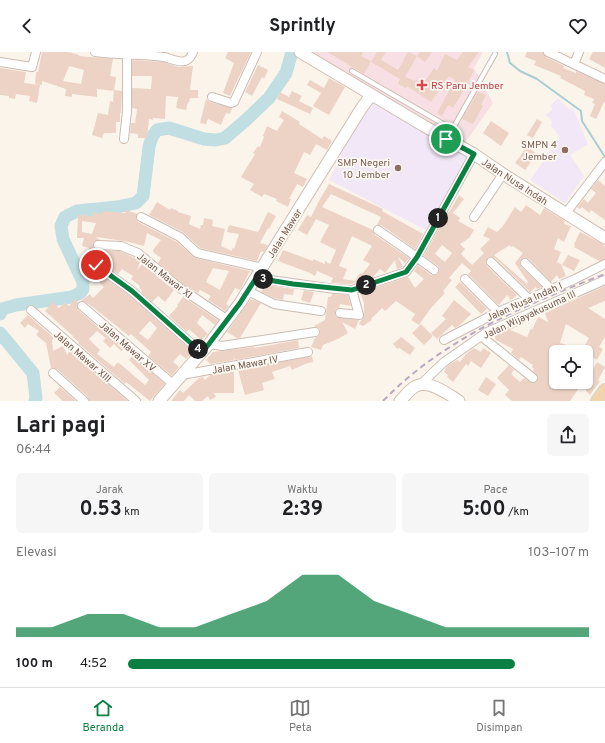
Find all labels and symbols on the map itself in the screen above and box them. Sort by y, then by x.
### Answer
marker: RS Paru Jember [416,79,428,91]
place label: RS Paru Jember [431,80,504,93]
pin [429,122,463,156]
place label: SMPN 4 Jember [521,139,557,164]
marker: SMPN 4 Jember [560,145,570,155]
street label: Jalan Nusa Indah [478,156,550,209]
place label: SMP Negeri 10 Jember [337,157,390,182]
marker: SMP Negeri 10 Jember [393,163,403,173]
street label: Jalan Mawar [265,207,306,261]
pin: 1 [428,208,448,228]
pin [79,248,113,282]
street label: Jalan Mawar XI [134,250,194,302]
pin: 3 [253,269,273,289]
pin: 2 [356,275,376,295]
street label: Jalan Nusa Indah I [485,280,565,325]
street label: Jalan Wijayakusuma III [481,288,578,343]
street label: Jalan Mawar XV [96,319,158,376]
street label: Jalan Mawar XIII [50,328,114,386]
pin: 4 [188,339,208,359]
street label: Jalan Mawar IV [211,353,280,378]

